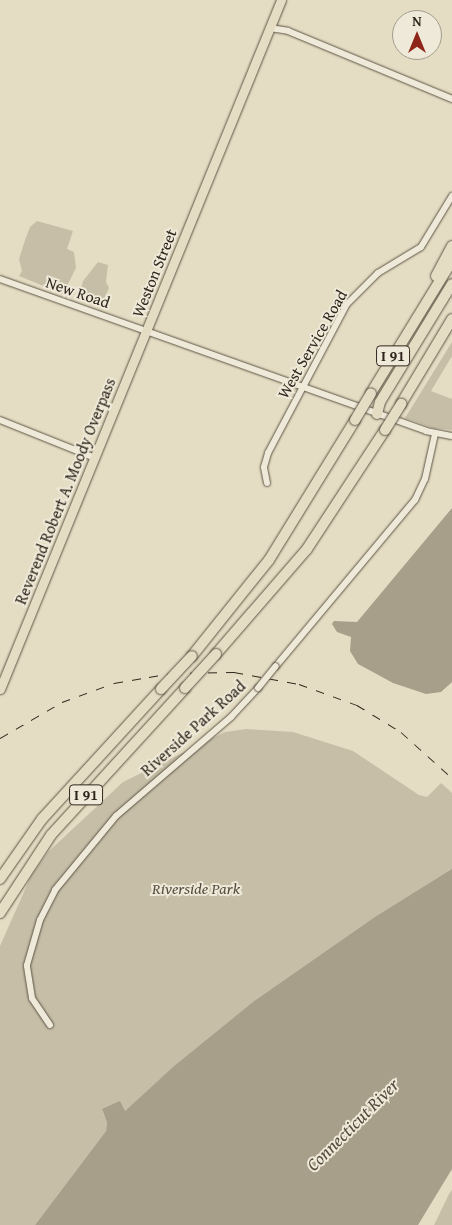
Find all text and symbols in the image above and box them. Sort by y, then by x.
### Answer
north arrow [392,10,442,60]
text: N [412,11,422,31]
street label: Weston Street [128,226,180,320]
street label: New Road [44,272,112,312]
street label: West Service Road [273,286,351,402]
road number: I 91 [376,344,410,368]
street label: Reverend Robert A. Moody Overpass [11,375,119,607]
street label: Riverside Park Road [137,676,249,780]
road number: I 91 [68,782,104,808]
park label: Riverside Park [152,878,240,898]
water label: Connecticut River [302,1074,404,1176]

